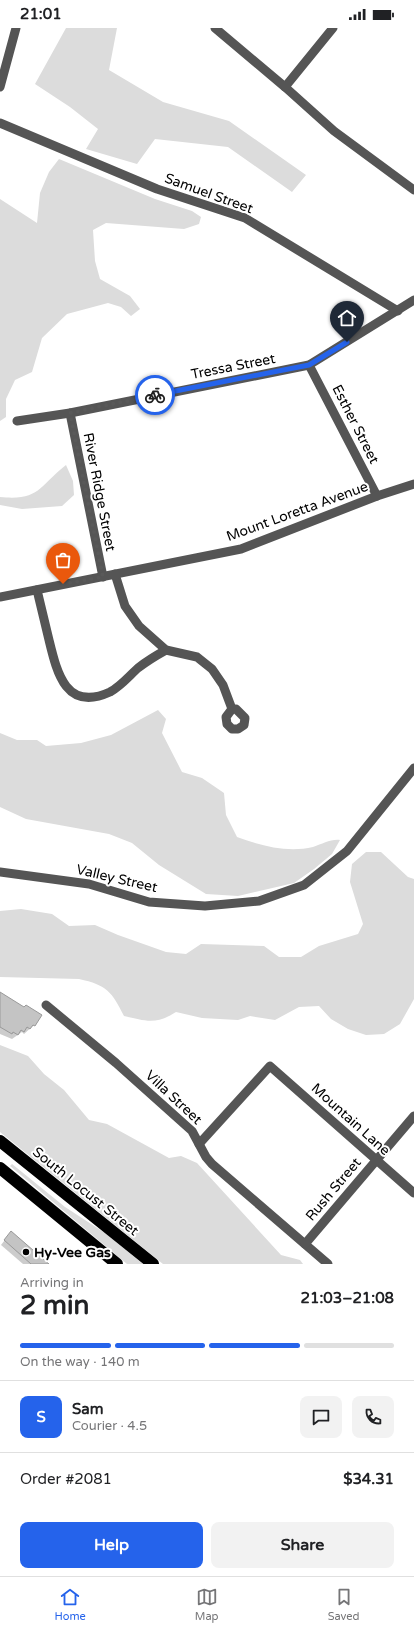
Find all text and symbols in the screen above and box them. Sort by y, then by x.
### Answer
text: 21:01 [20,5,62,23]
street label: Samuel Street [162,170,256,218]
pin [330,301,364,342]
icon: home [336,307,358,329]
street label: Tressa Street [189,350,277,383]
courier [135,375,175,415]
street label: Esther Street [328,382,383,467]
icon: bike [144,384,166,406]
street label: River Ridge Street [80,431,119,553]
street label: Mount Loretta Avenue [224,478,370,545]
pin [46,543,80,584]
icon: bag [52,549,74,571]
street label: Valley Street [75,861,160,896]
street label: Villa Street [142,1067,206,1128]
street label: Mountain Lane [308,1080,394,1159]
street label: South Locust Street [29,1143,143,1240]
street label: Rush Street [302,1154,365,1224]
place label: Hy-Vee Gas [34,1244,111,1261]
marker: Hy-Vee Gas [21,1247,31,1257]
text: Arriving in [20,1275,84,1291]
text: 21:03–21:08 [301,1289,394,1307]
text: 2 min [20,1290,89,1321]
text: On the way · 140 m [20,1354,140,1370]
button: chat [300,1396,342,1438]
button: phone [352,1396,394,1438]
text: Sam [72,1400,103,1418]
text: S [36,1408,46,1426]
text: Courier · 4.5 [72,1418,147,1434]
text: Order #2081 [20,1470,112,1488]
text: $34.31 [343,1470,394,1488]
button: Help [20,1522,203,1568]
button: Share [211,1522,394,1568]
tab: Home [55,1586,86,1623]
tab: Map [195,1586,219,1623]
tab: Saved [328,1586,359,1623]

